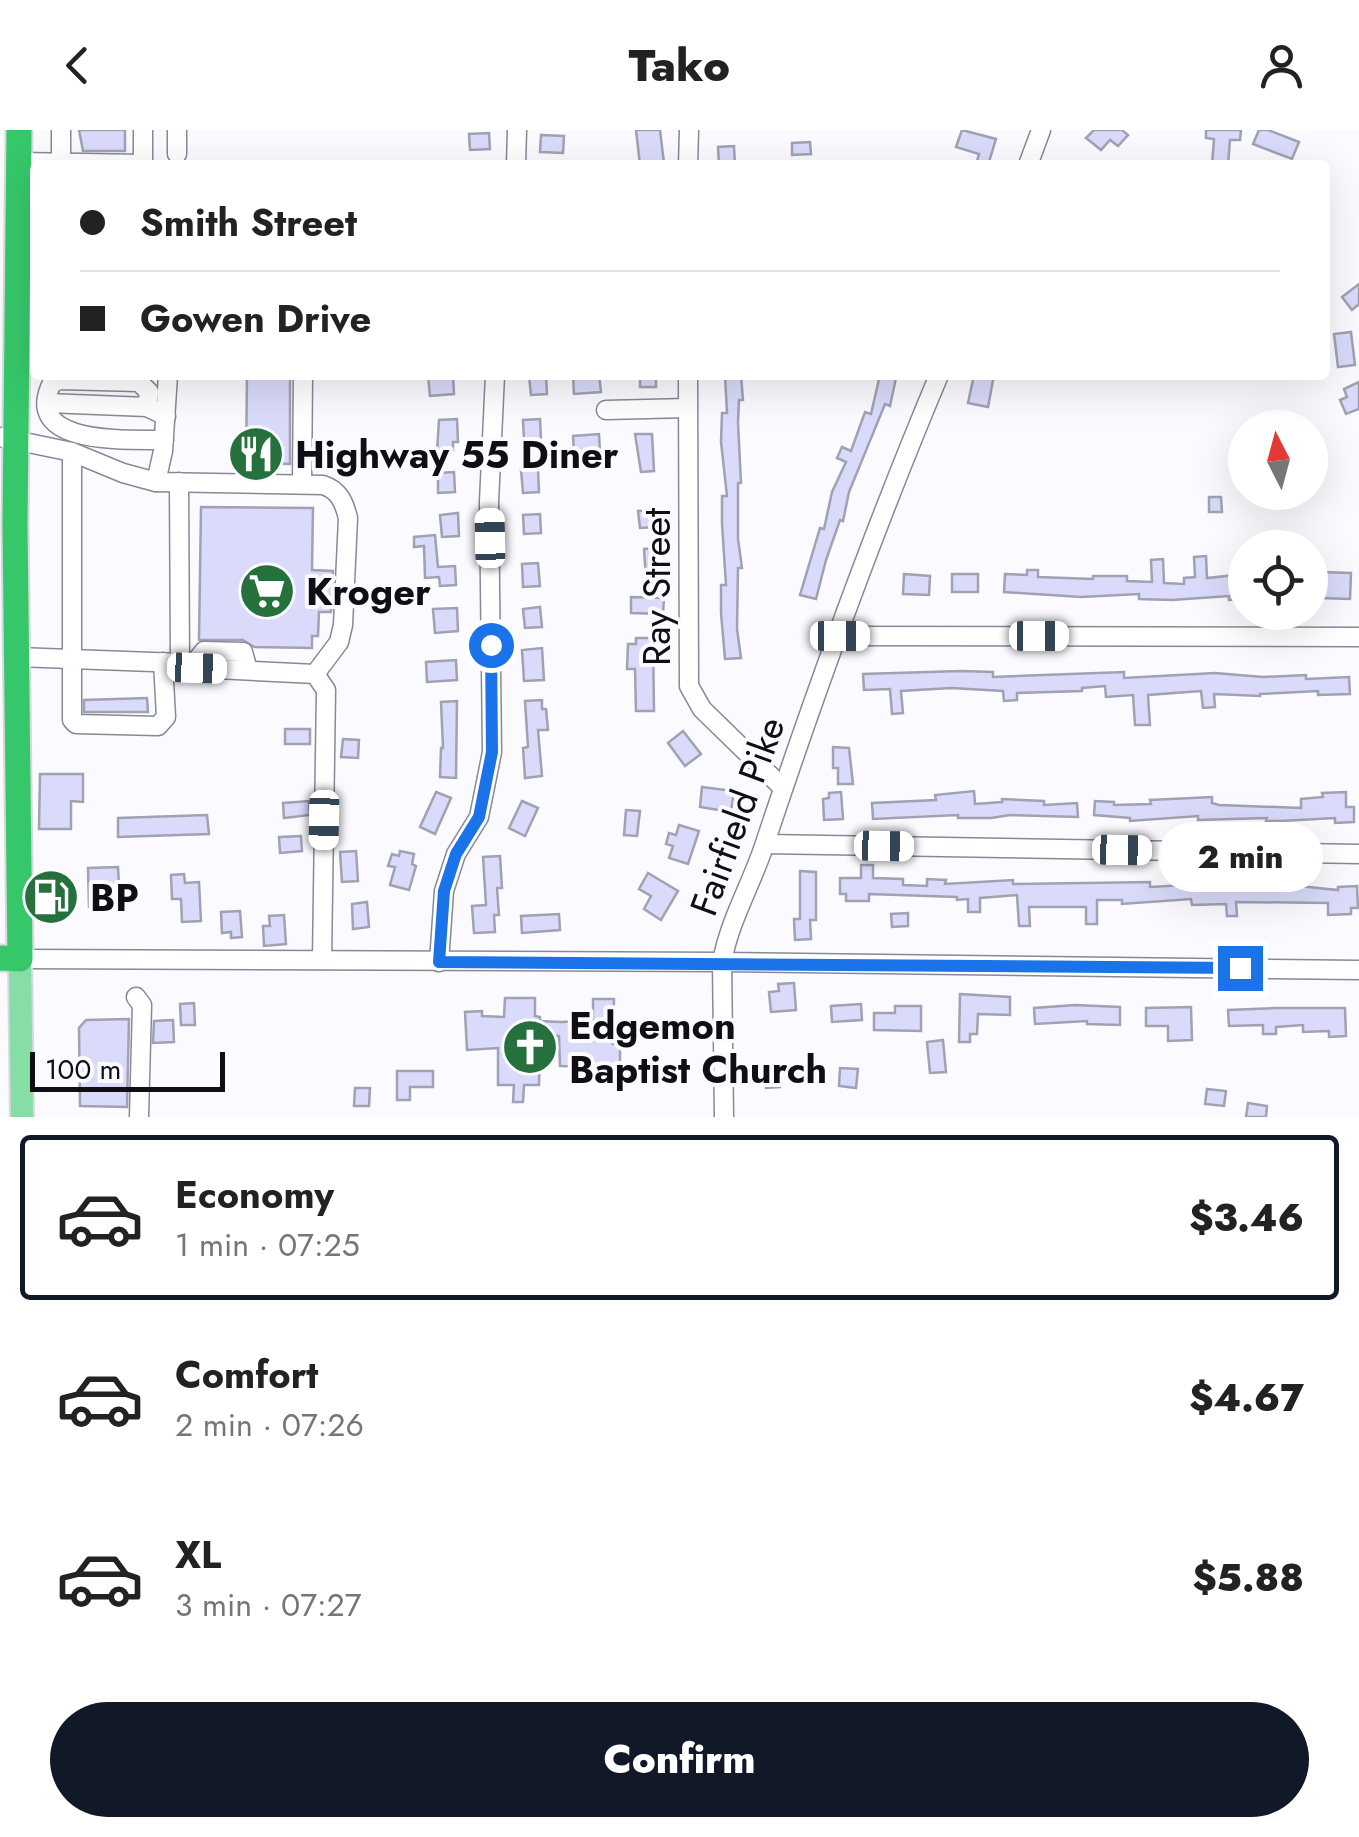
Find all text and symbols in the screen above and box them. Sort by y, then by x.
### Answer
text: Tako [629,33,730,98]
icon: back [50,38,105,93]
icon: person [1254,38,1309,93]
text: Smith Street [140,195,357,250]
text: Gowen Drive [140,291,371,346]
north arrow [1228,410,1328,510]
map controls [1228,410,1328,630]
restaurant icon: Highway 55 Diner [226,424,286,484]
place label: Highway 55 Diner [295,427,619,482]
car [474,508,506,568]
street label: Ray Street [629,508,684,666]
button: locate [1228,530,1328,630]
supermarket icon: Kroger [237,561,297,621]
place label: Kroger [306,564,431,619]
car [810,621,870,651]
car [1009,621,1069,651]
route start [469,623,514,668]
car [166,652,228,684]
street label: Fairfield Pike [676,709,798,923]
car [308,790,340,850]
callout: 2 min [1158,823,1322,893]
car [854,830,914,862]
car [1092,834,1152,866]
text: 2 min [1198,834,1283,880]
fuel station icon: BP [21,867,81,927]
place label: BP [90,870,139,925]
route end [1218,946,1263,991]
place label: Edgemon Baptist Church [569,998,827,1097]
church icon: Edgemon Baptist Church [500,1017,560,1077]
scale bar [30,1047,225,1091]
text: 100 m [45,1049,121,1090]
text: Economy [175,1167,334,1222]
icon: car [55,1173,145,1263]
text: $3.46 [1189,1190,1304,1245]
text: 1 min · 07:25 [175,1222,360,1268]
text: Comfort [175,1347,318,1402]
icon: car [55,1353,145,1443]
text: $4.67 [1189,1370,1304,1425]
text: 2 min · 07:26 [175,1402,364,1448]
text: XL [175,1527,221,1582]
icon: car [55,1533,145,1623]
text: $5.88 [1193,1550,1304,1605]
text: 3 min · 07:27 [175,1582,362,1628]
button: Confirm [50,1702,1309,1817]

